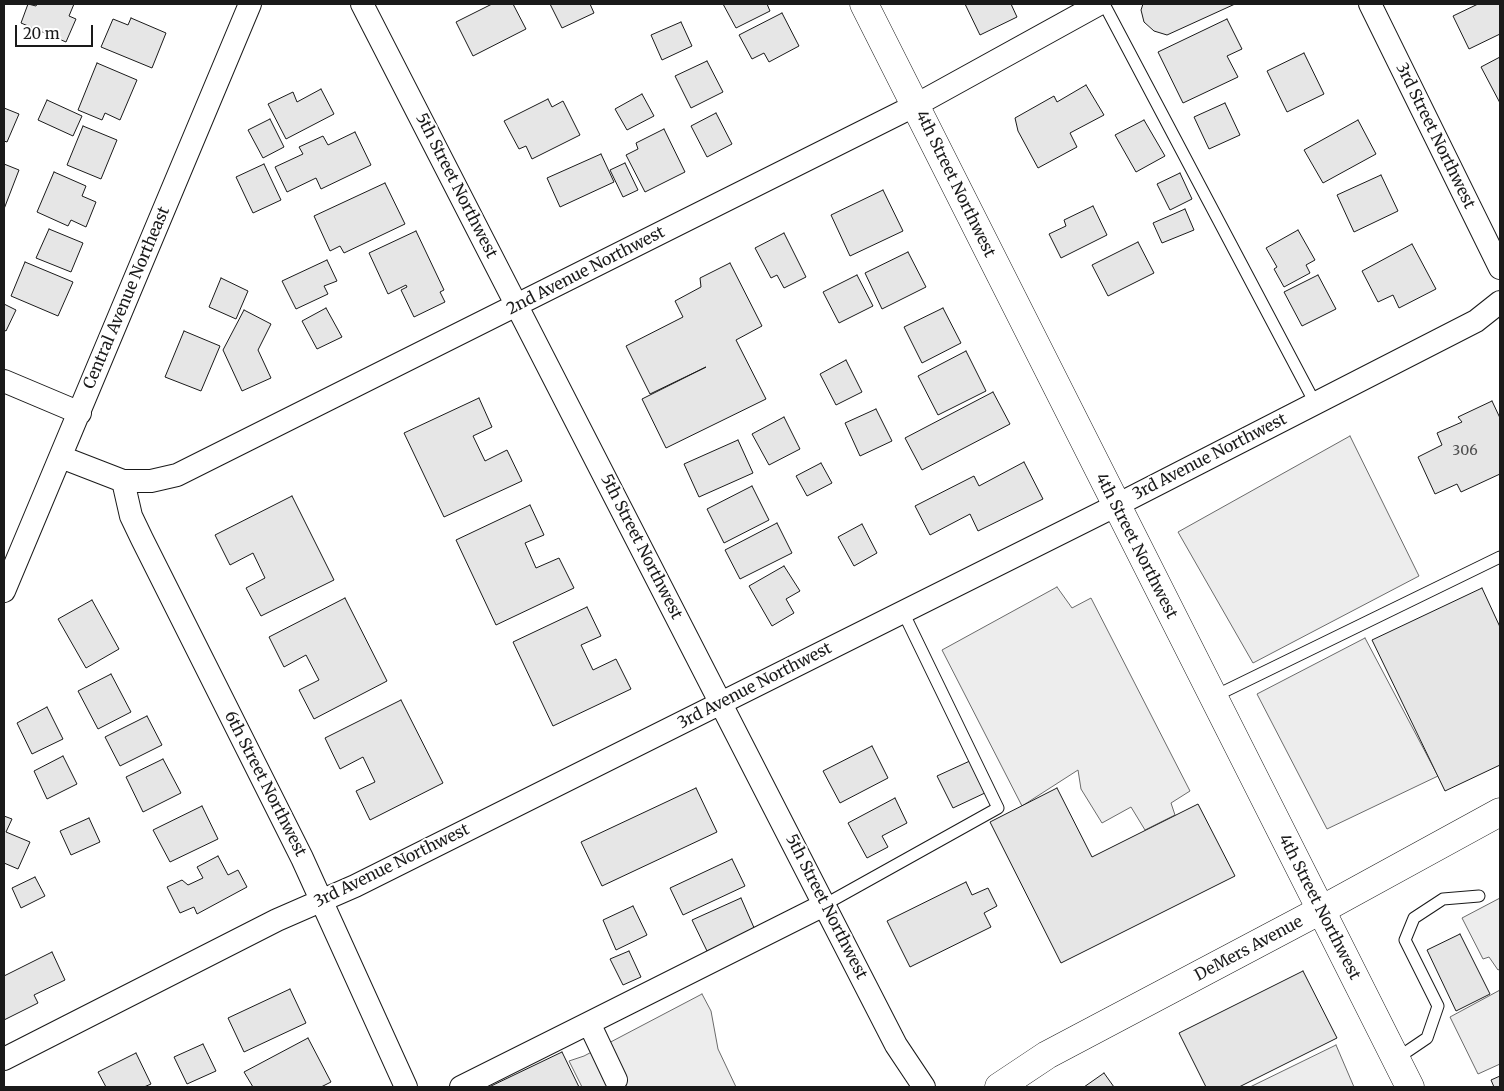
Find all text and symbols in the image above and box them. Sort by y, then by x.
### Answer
scale bar [18,15,95,47]
text: 20 m [23,24,60,43]
street label: 3rd Street Northwest [1391,60,1479,212]
street label: 4th Street Northwest [911,108,999,260]
street label: 5th Street Northwest [411,110,501,262]
street label: Central Avenue Northeast [80,204,174,392]
street label: 2nd Avenue Northwest [504,223,668,319]
street label: 3rd Avenue Northwest [1130,410,1290,504]
house number: 306 [1452,443,1478,459]
street label: 4th Street Northwest [1091,470,1181,622]
street label: 5th Street Northwest [596,471,686,623]
street label: 3rd Avenue Northwest [675,639,835,733]
street label: 6th Street Northwest [220,708,310,860]
street label: 3rd Avenue Northwest [311,820,473,912]
street label: 5th Street Northwest [781,831,871,983]
street label: 4th Street Northwest [1274,831,1364,983]
street label: DeMers Avenue [1192,912,1306,986]

